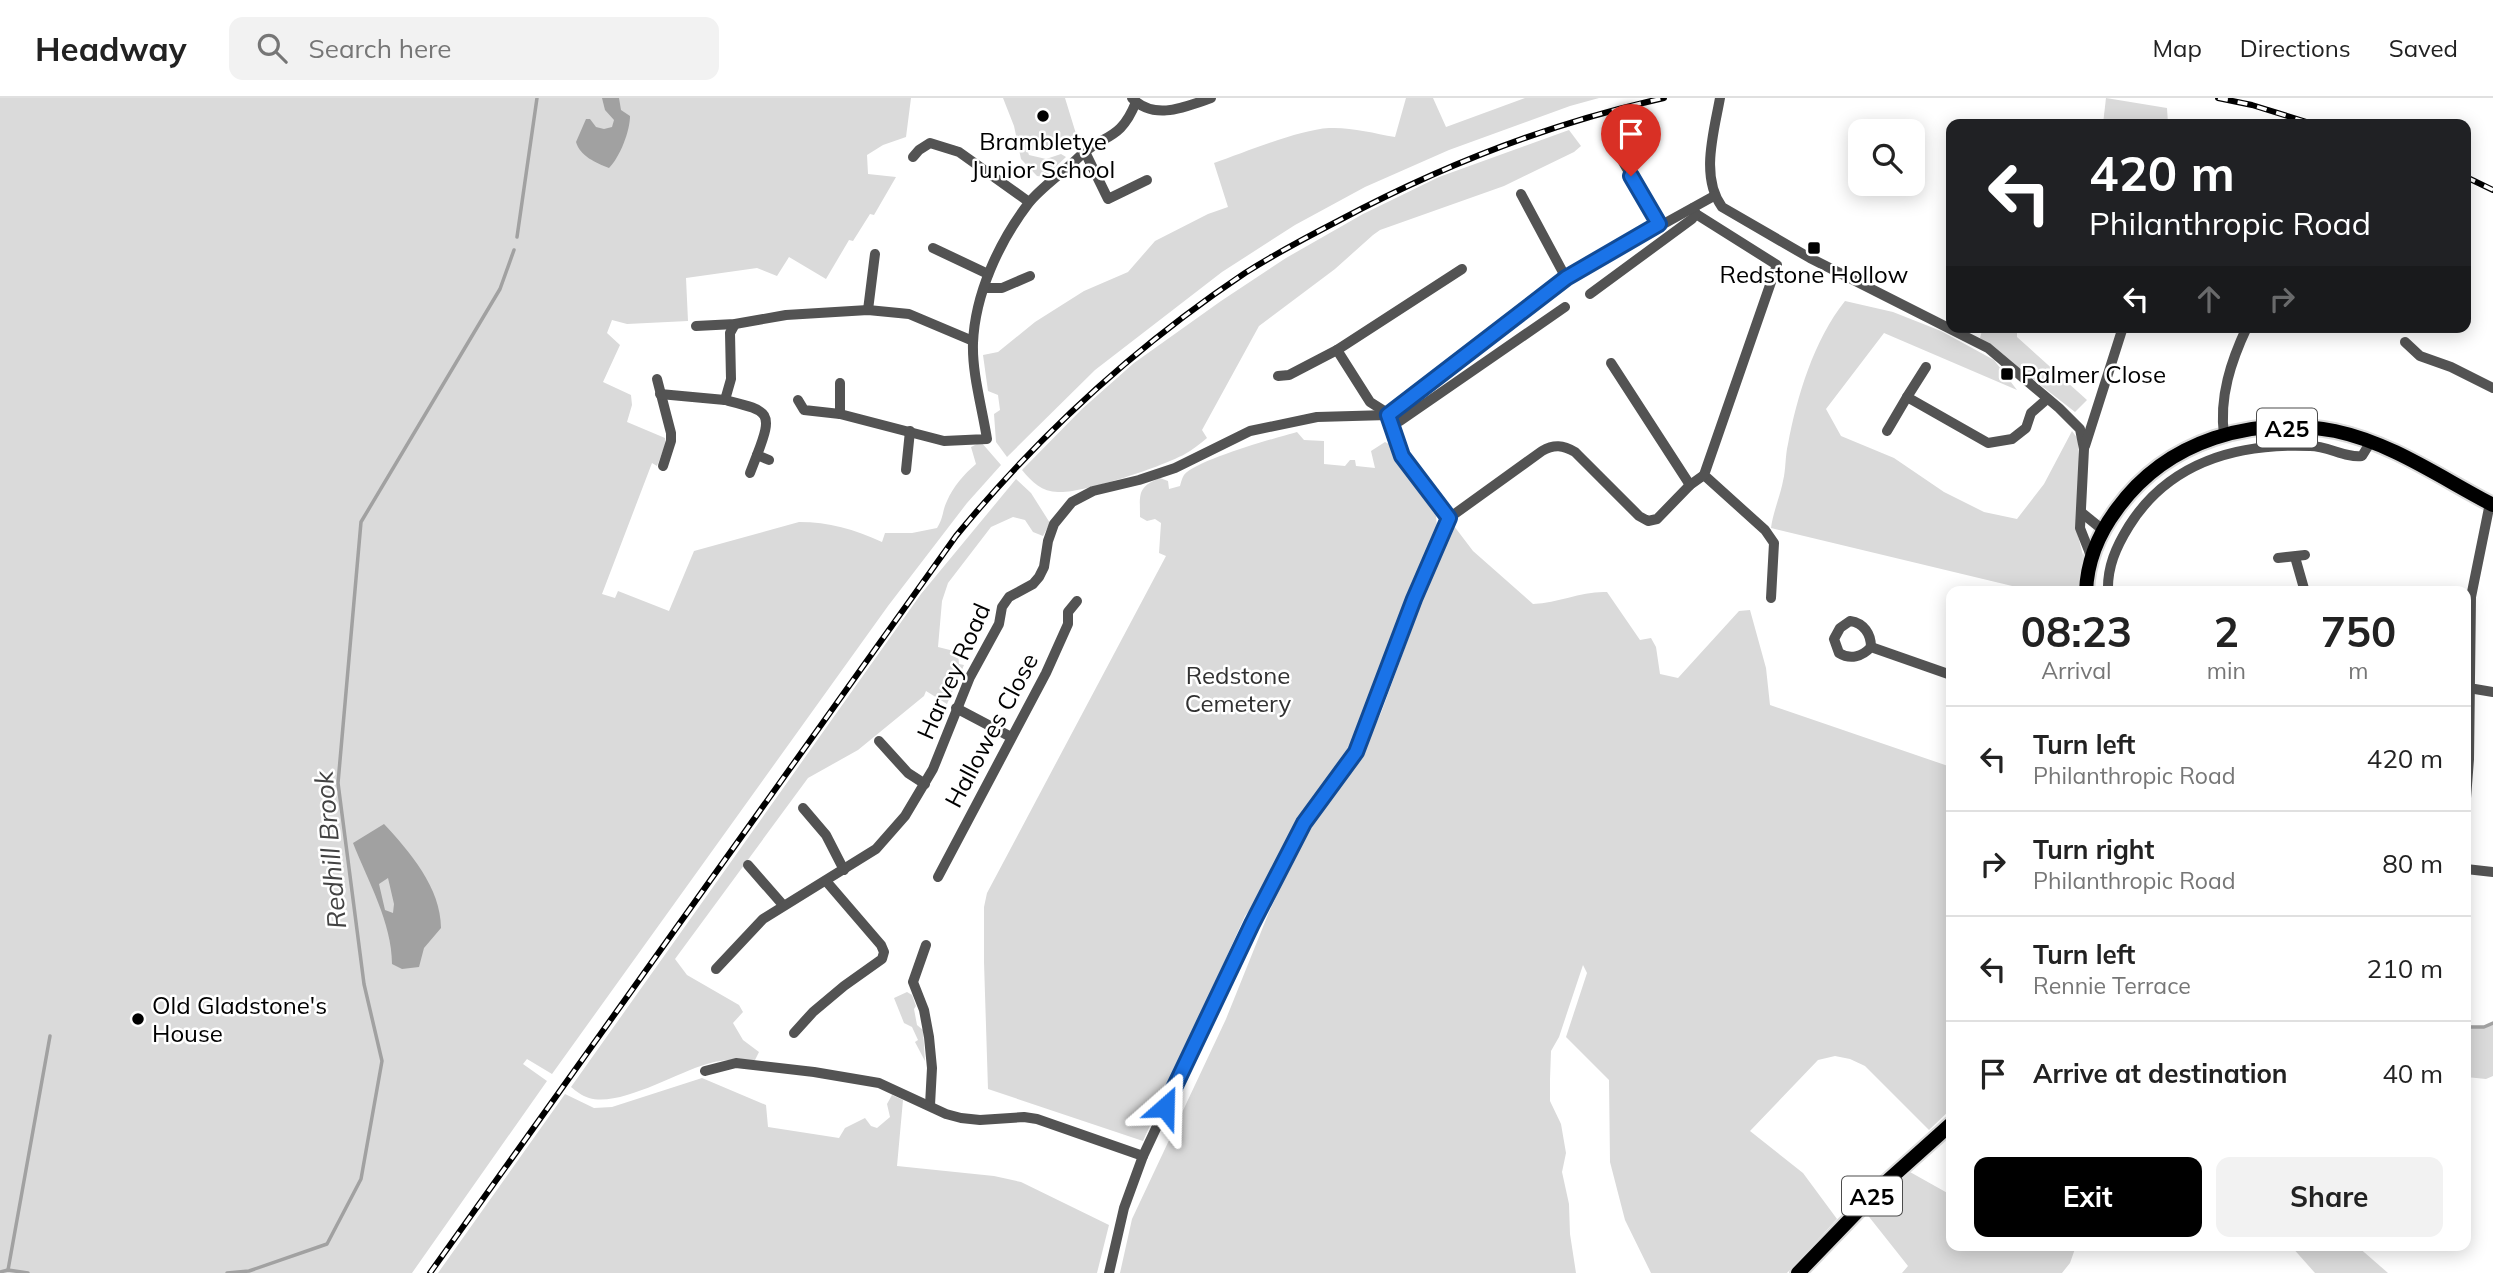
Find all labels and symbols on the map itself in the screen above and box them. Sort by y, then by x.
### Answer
pin [1601,104,1661,176]
marker: Brambletye Junior School [1035,108,1051,124]
place label: Brambletye Junior School [971,126,1115,184]
marker: Redstone Hollow [1806,240,1822,256]
place label: Redstone Hollow [1720,259,1909,289]
place label: Palmer Close [2021,359,2166,389]
marker: Palmer Close [1999,366,2015,382]
road number: A25 [2257,408,2317,448]
street label: Harvey Road [910,598,996,744]
street label: Hallowes Close [938,648,1044,812]
park label: Redstone Cemetery [1185,660,1291,718]
water label: Redhill Brook [307,769,353,930]
place label: Old Gladstone's House [152,990,327,1048]
marker: Old Gladstone's House [130,1011,146,1027]
position arrow [1128,1070,1202,1144]
road number: A25 [1842,1176,1902,1216]

